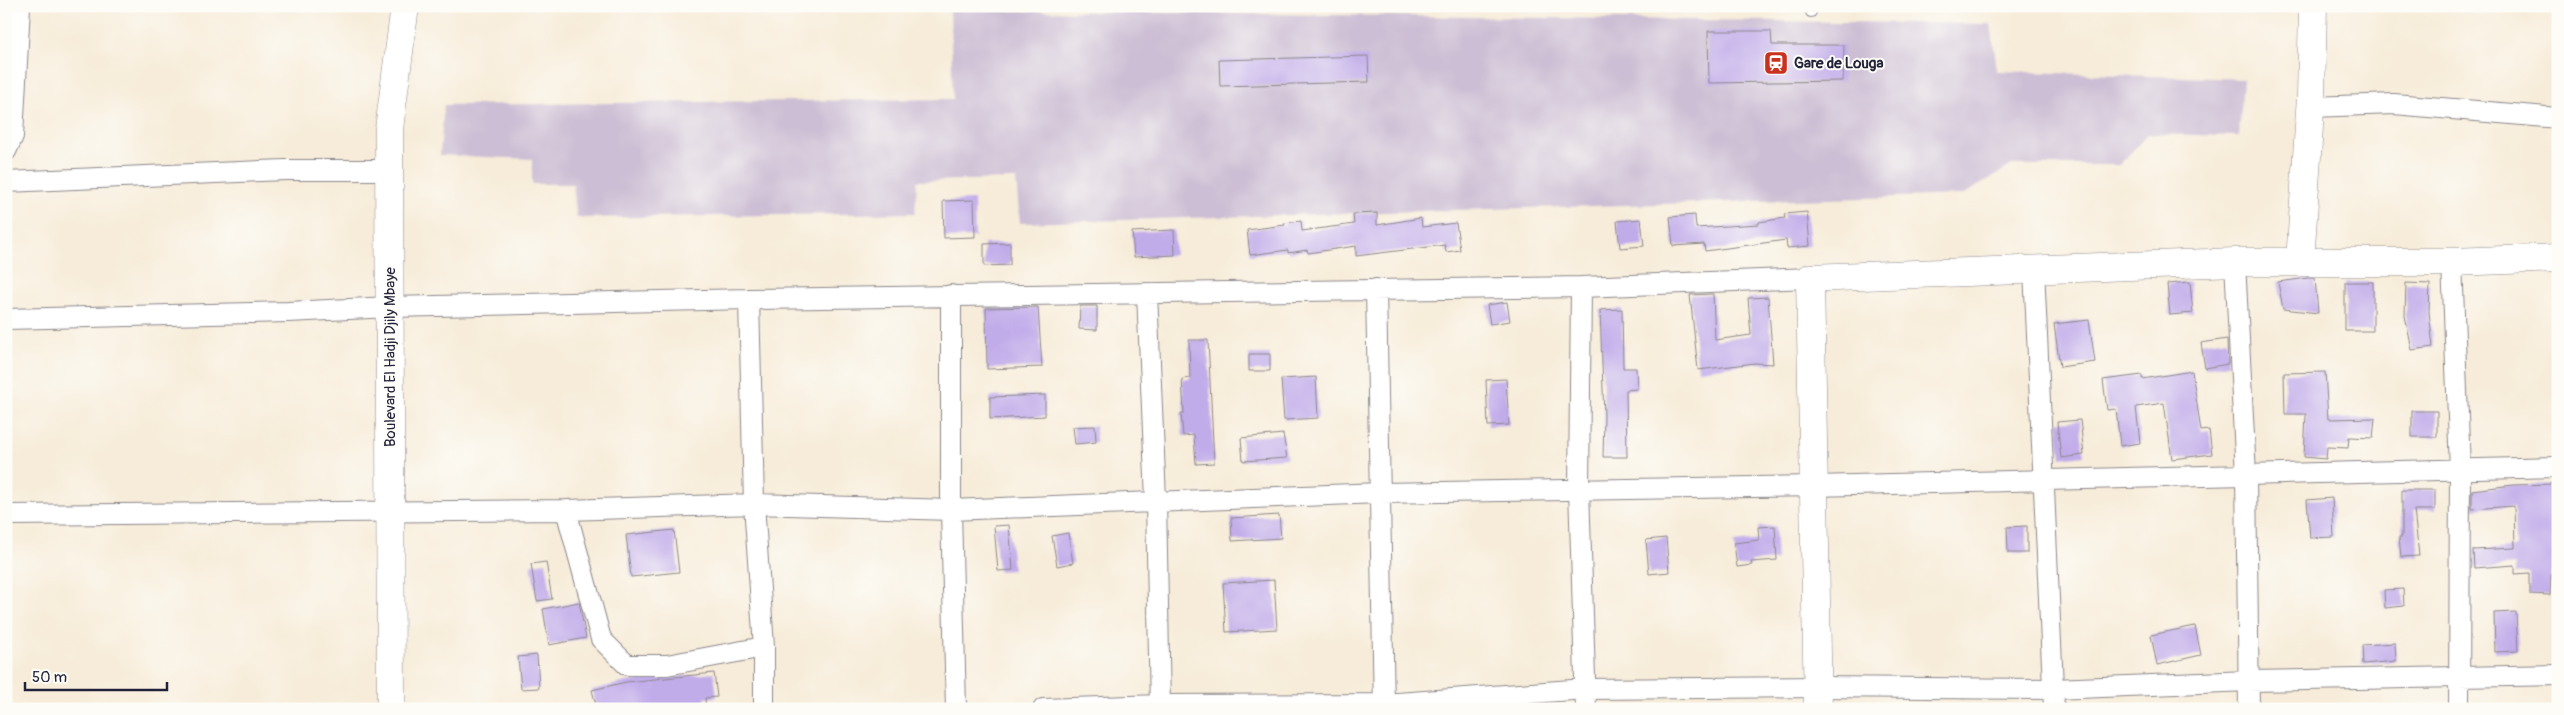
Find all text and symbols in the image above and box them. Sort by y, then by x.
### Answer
station icon: Gare de Louga [1763,50,1789,76]
place label: Gare de Louga [1794,54,1883,73]
street label: Boulevard El Hadji Djily Mbaye [381,266,400,447]
scale bar [25,660,168,692]
text: 50 m [32,668,67,687]

